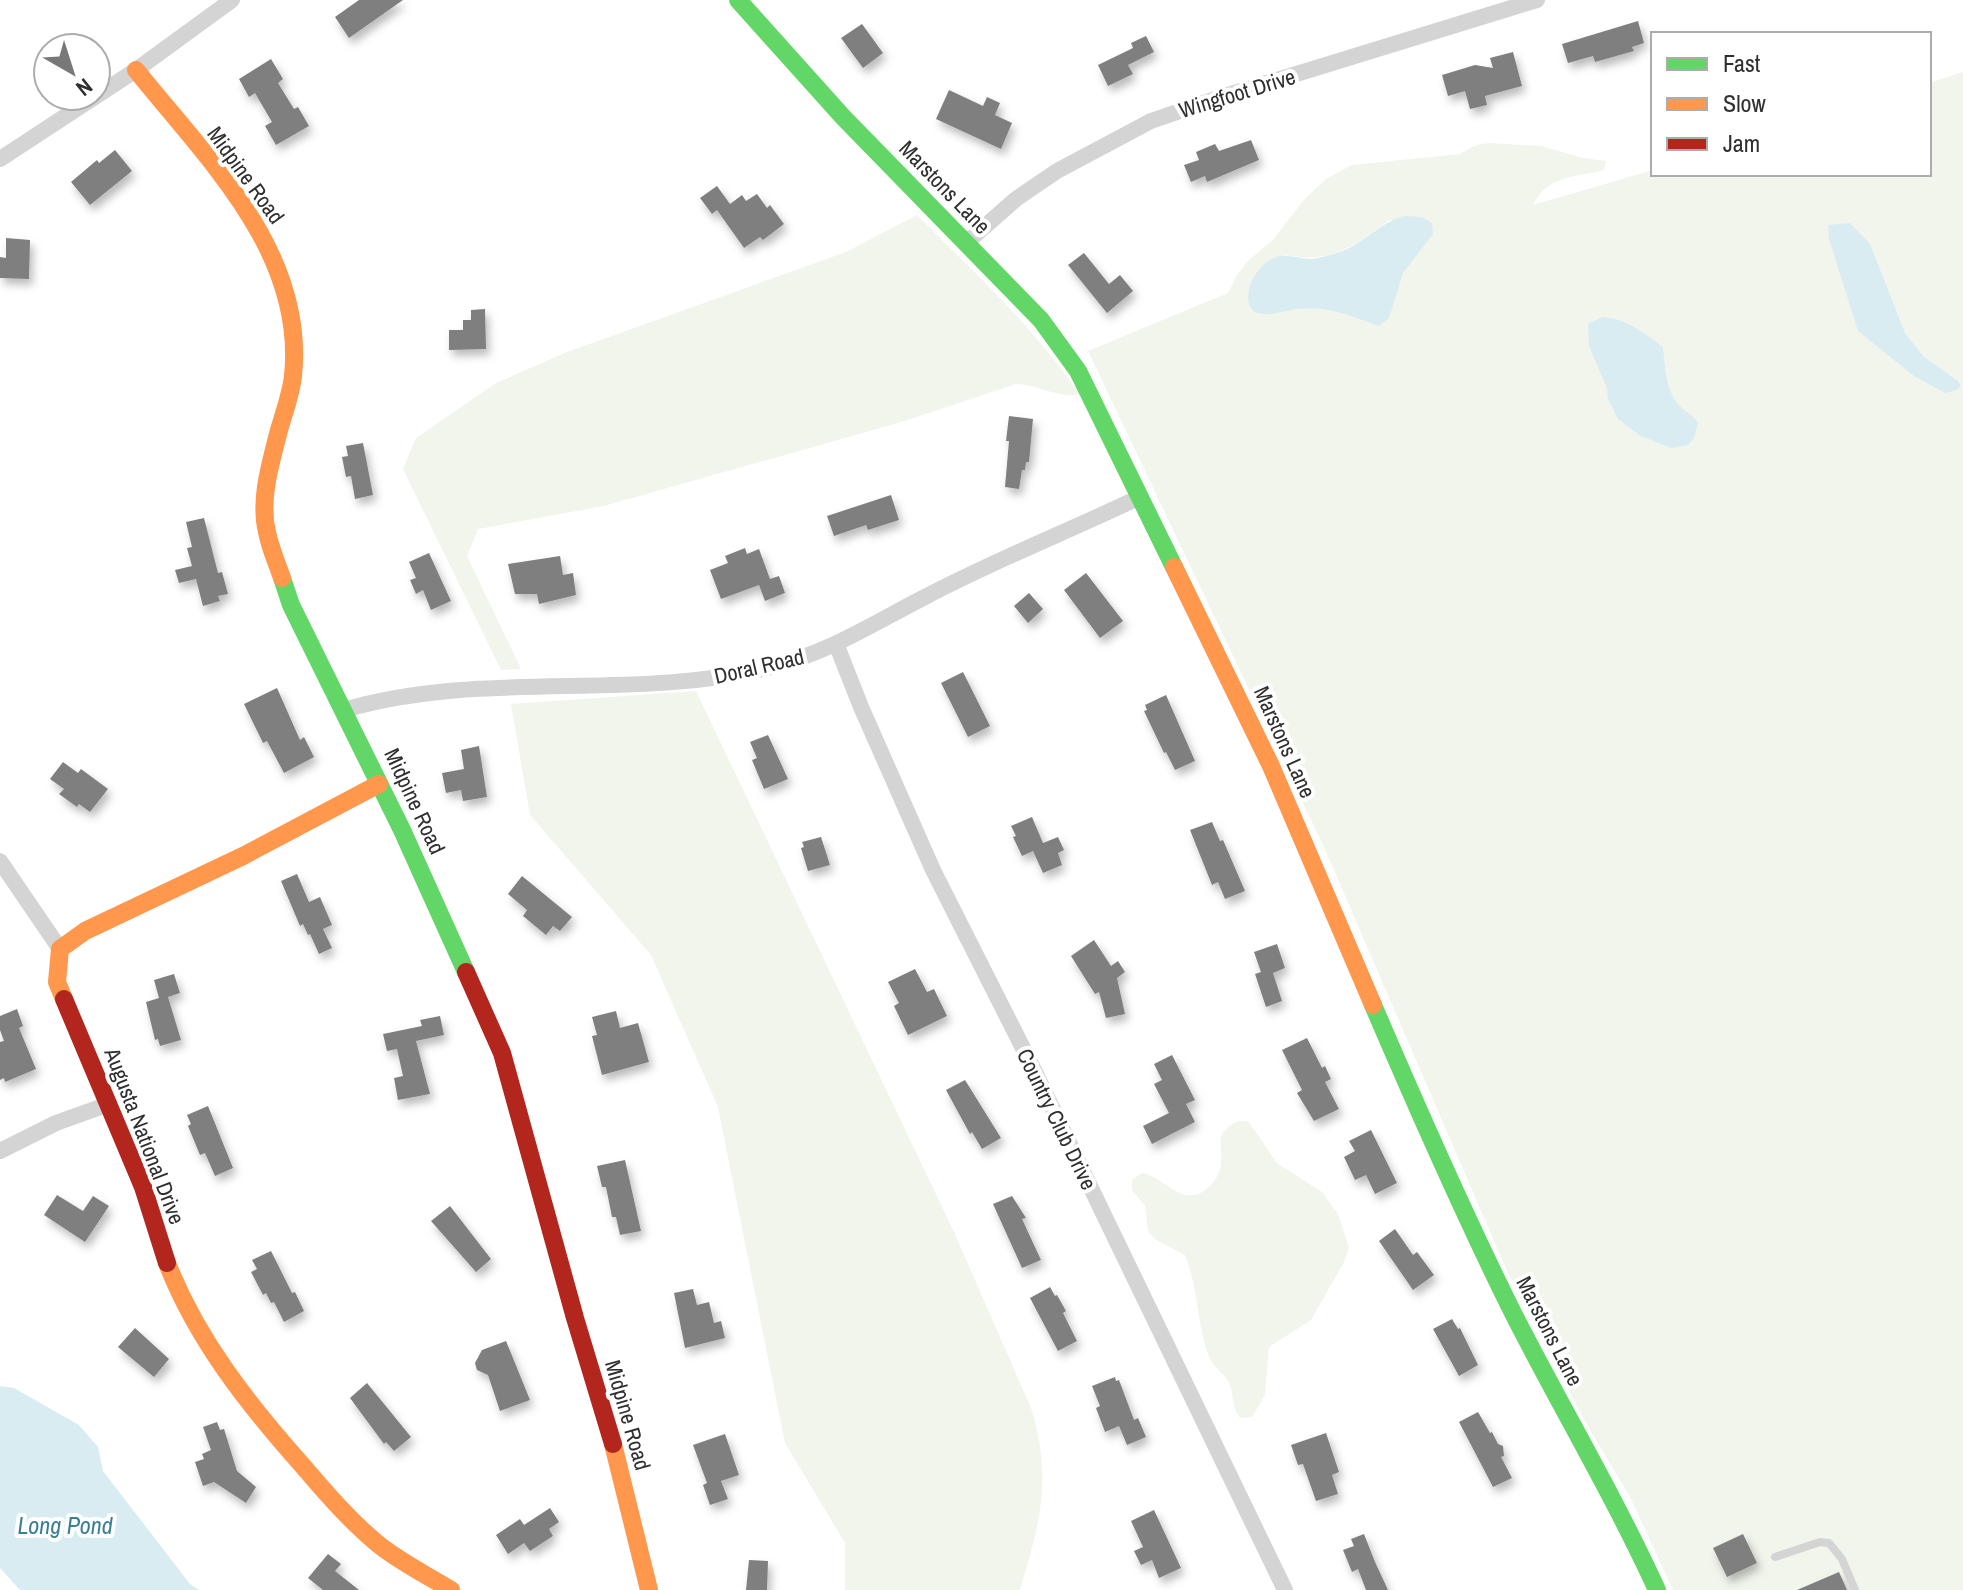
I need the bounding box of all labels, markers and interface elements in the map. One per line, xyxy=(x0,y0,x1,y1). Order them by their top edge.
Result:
north arrow xyxy=(32,32,112,112)
legend xyxy=(1651,32,1931,176)
text: Fast xyxy=(1723,47,1761,79)
street label: Wingfoot Drive xyxy=(1175,61,1299,125)
text: N xyxy=(70,72,99,103)
text: Slow xyxy=(1723,87,1766,119)
street label: Midpine Road xyxy=(201,120,291,230)
text: Jam xyxy=(1723,127,1760,159)
street label: Marstons Lane xyxy=(893,134,997,240)
street label: Doral Road xyxy=(711,641,807,691)
street label: Marstons Lane xyxy=(1247,681,1323,803)
street label: Midpine Road xyxy=(377,743,453,859)
street label: Augusta National Drive xyxy=(97,1043,192,1228)
street label: Country Club Drive xyxy=(1010,1043,1104,1195)
street label: Marstons Lane xyxy=(1510,1271,1590,1391)
street label: Midpine Road xyxy=(598,1356,658,1474)
water label: Long Pond xyxy=(17,1509,114,1541)

